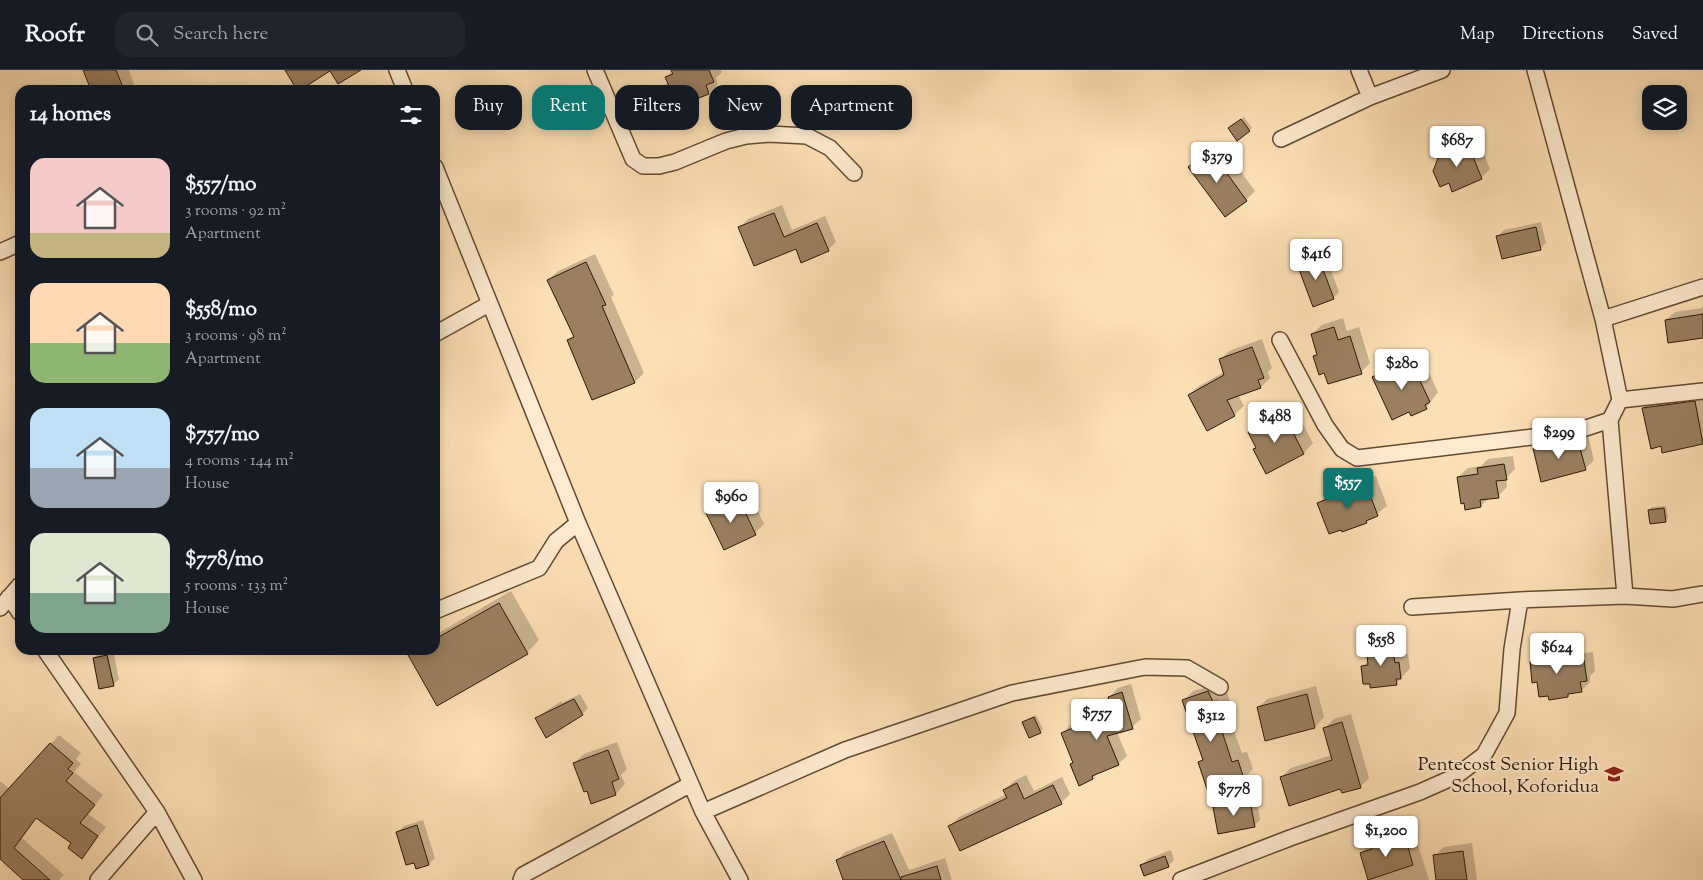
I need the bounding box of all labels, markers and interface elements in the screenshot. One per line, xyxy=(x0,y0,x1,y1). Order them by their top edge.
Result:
search box xyxy=(115,12,465,57)
text: Roofr xyxy=(25,18,85,52)
icon: search xyxy=(133,21,161,49)
text: Search here xyxy=(173,21,268,48)
text: Map xyxy=(1460,22,1495,48)
text: Directions xyxy=(1523,22,1604,48)
text: Saved xyxy=(1632,22,1678,48)
chip: Buy xyxy=(455,85,522,130)
chip: Rent xyxy=(532,85,605,130)
chip: Filters xyxy=(615,85,699,130)
chip: New xyxy=(709,85,781,130)
chip: Apartment xyxy=(791,85,912,130)
map controls xyxy=(1642,85,1687,130)
button: layers xyxy=(1642,85,1687,130)
text: 14 homes xyxy=(30,100,111,130)
icon: filters xyxy=(397,101,425,129)
pin: $687 xyxy=(1427,126,1487,168)
text: $687 xyxy=(1441,130,1473,153)
pin: $379 xyxy=(1187,142,1247,184)
text: $379 xyxy=(1202,146,1232,169)
text: $557/mo xyxy=(185,170,256,200)
icon: home xyxy=(70,178,130,238)
text: 3 rooms · 92 m² xyxy=(185,200,286,223)
text: Apartment xyxy=(185,223,261,246)
pin: $416 xyxy=(1286,238,1346,281)
text: $416 xyxy=(1301,243,1331,266)
text: $558/mo xyxy=(185,295,257,325)
icon: home xyxy=(70,303,130,363)
text: 3 rooms · 98 m² xyxy=(185,325,287,348)
text: Apartment xyxy=(185,348,261,371)
pin: $280 xyxy=(1372,348,1432,391)
text: $280 xyxy=(1386,353,1418,376)
pin: $488 xyxy=(1245,402,1305,444)
text: $488 xyxy=(1259,406,1291,429)
pin: $299 xyxy=(1529,418,1589,460)
text: $757/mo xyxy=(185,420,260,450)
text: $299 xyxy=(1543,422,1575,445)
icon: home xyxy=(70,428,130,488)
text: 4 rooms · 144 m² xyxy=(185,450,294,473)
pin: $557 xyxy=(1318,468,1378,510)
text: $557 xyxy=(1334,472,1362,495)
text: House xyxy=(185,473,229,496)
pin: $960 xyxy=(701,482,761,524)
text: $960 xyxy=(715,486,747,509)
text: $778/mo xyxy=(185,545,263,575)
icon: home xyxy=(70,553,130,613)
text: 5 rooms · 133 m² xyxy=(185,575,288,598)
text: House xyxy=(185,598,229,621)
pin: $558 xyxy=(1351,624,1411,667)
text: $558 xyxy=(1367,629,1395,652)
pin: $624 xyxy=(1527,632,1587,675)
text: $624 xyxy=(1541,637,1573,660)
pin: $757 xyxy=(1067,698,1127,741)
pin: $312 xyxy=(1181,700,1241,743)
text: $757 xyxy=(1082,703,1112,726)
text: $312 xyxy=(1197,705,1225,728)
place label: Pentecost Senior High School, Koforidua xyxy=(1418,752,1599,801)
school or university icon: Pentecost Senior High School, Koforidua xyxy=(1603,763,1625,785)
pin: $778 xyxy=(1204,774,1264,817)
text: $778 xyxy=(1218,779,1250,802)
pin: $1,200 xyxy=(1345,816,1427,858)
text: $1,200 xyxy=(1365,820,1407,843)

